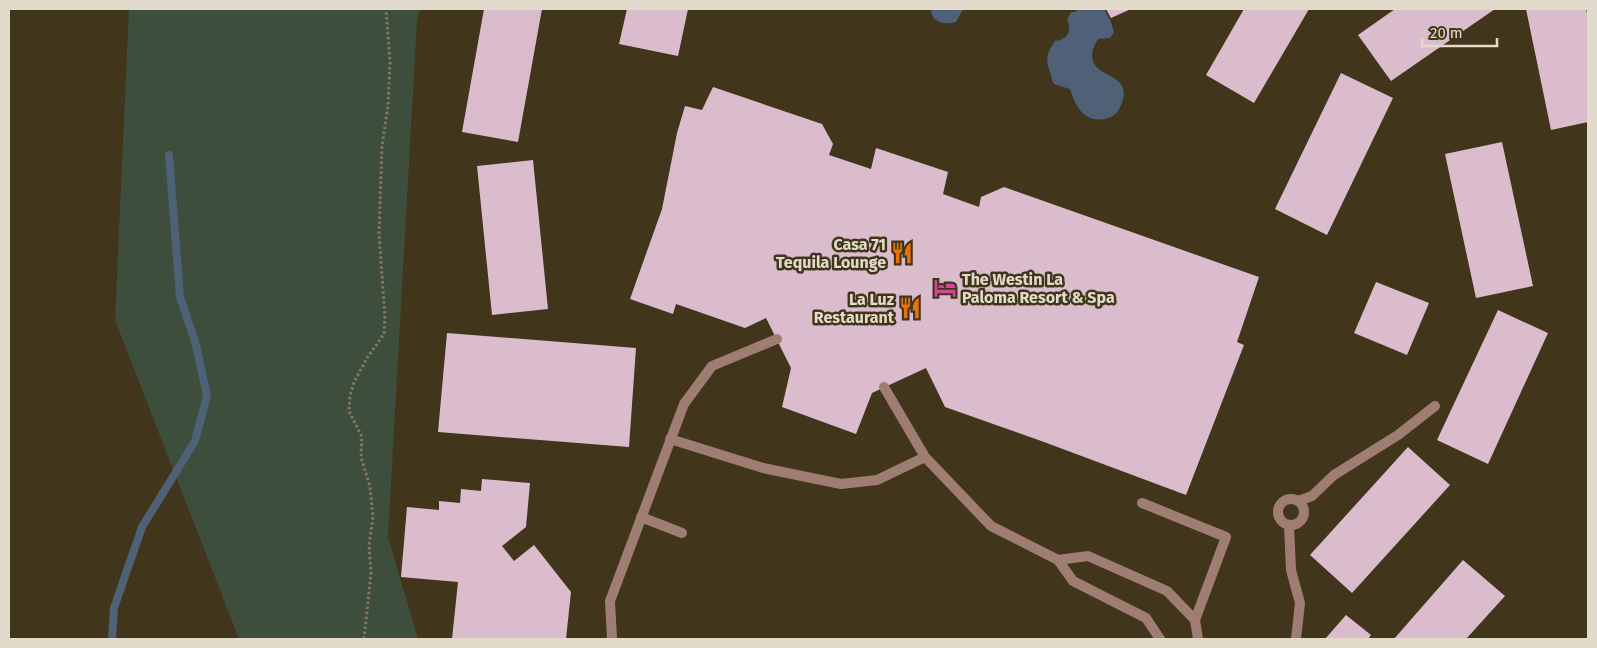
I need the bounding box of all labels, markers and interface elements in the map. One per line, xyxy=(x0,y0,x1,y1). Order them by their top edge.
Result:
scale bar xyxy=(1422,15,1497,47)
text: 20 m xyxy=(1430,24,1463,42)
place label: Casa 71 Tequila Lounge xyxy=(776,235,886,272)
restaurant icon: Casa 71 Tequila Lounge xyxy=(889,240,915,266)
place label: The Westin La Paloma Resort & Spa xyxy=(962,270,1115,307)
hotel icon: The Westin La Paloma Resort & Spa xyxy=(932,275,958,301)
place label: La Luz Restaurant xyxy=(814,290,895,327)
restaurant icon: La Luz Restaurant xyxy=(897,295,923,321)

